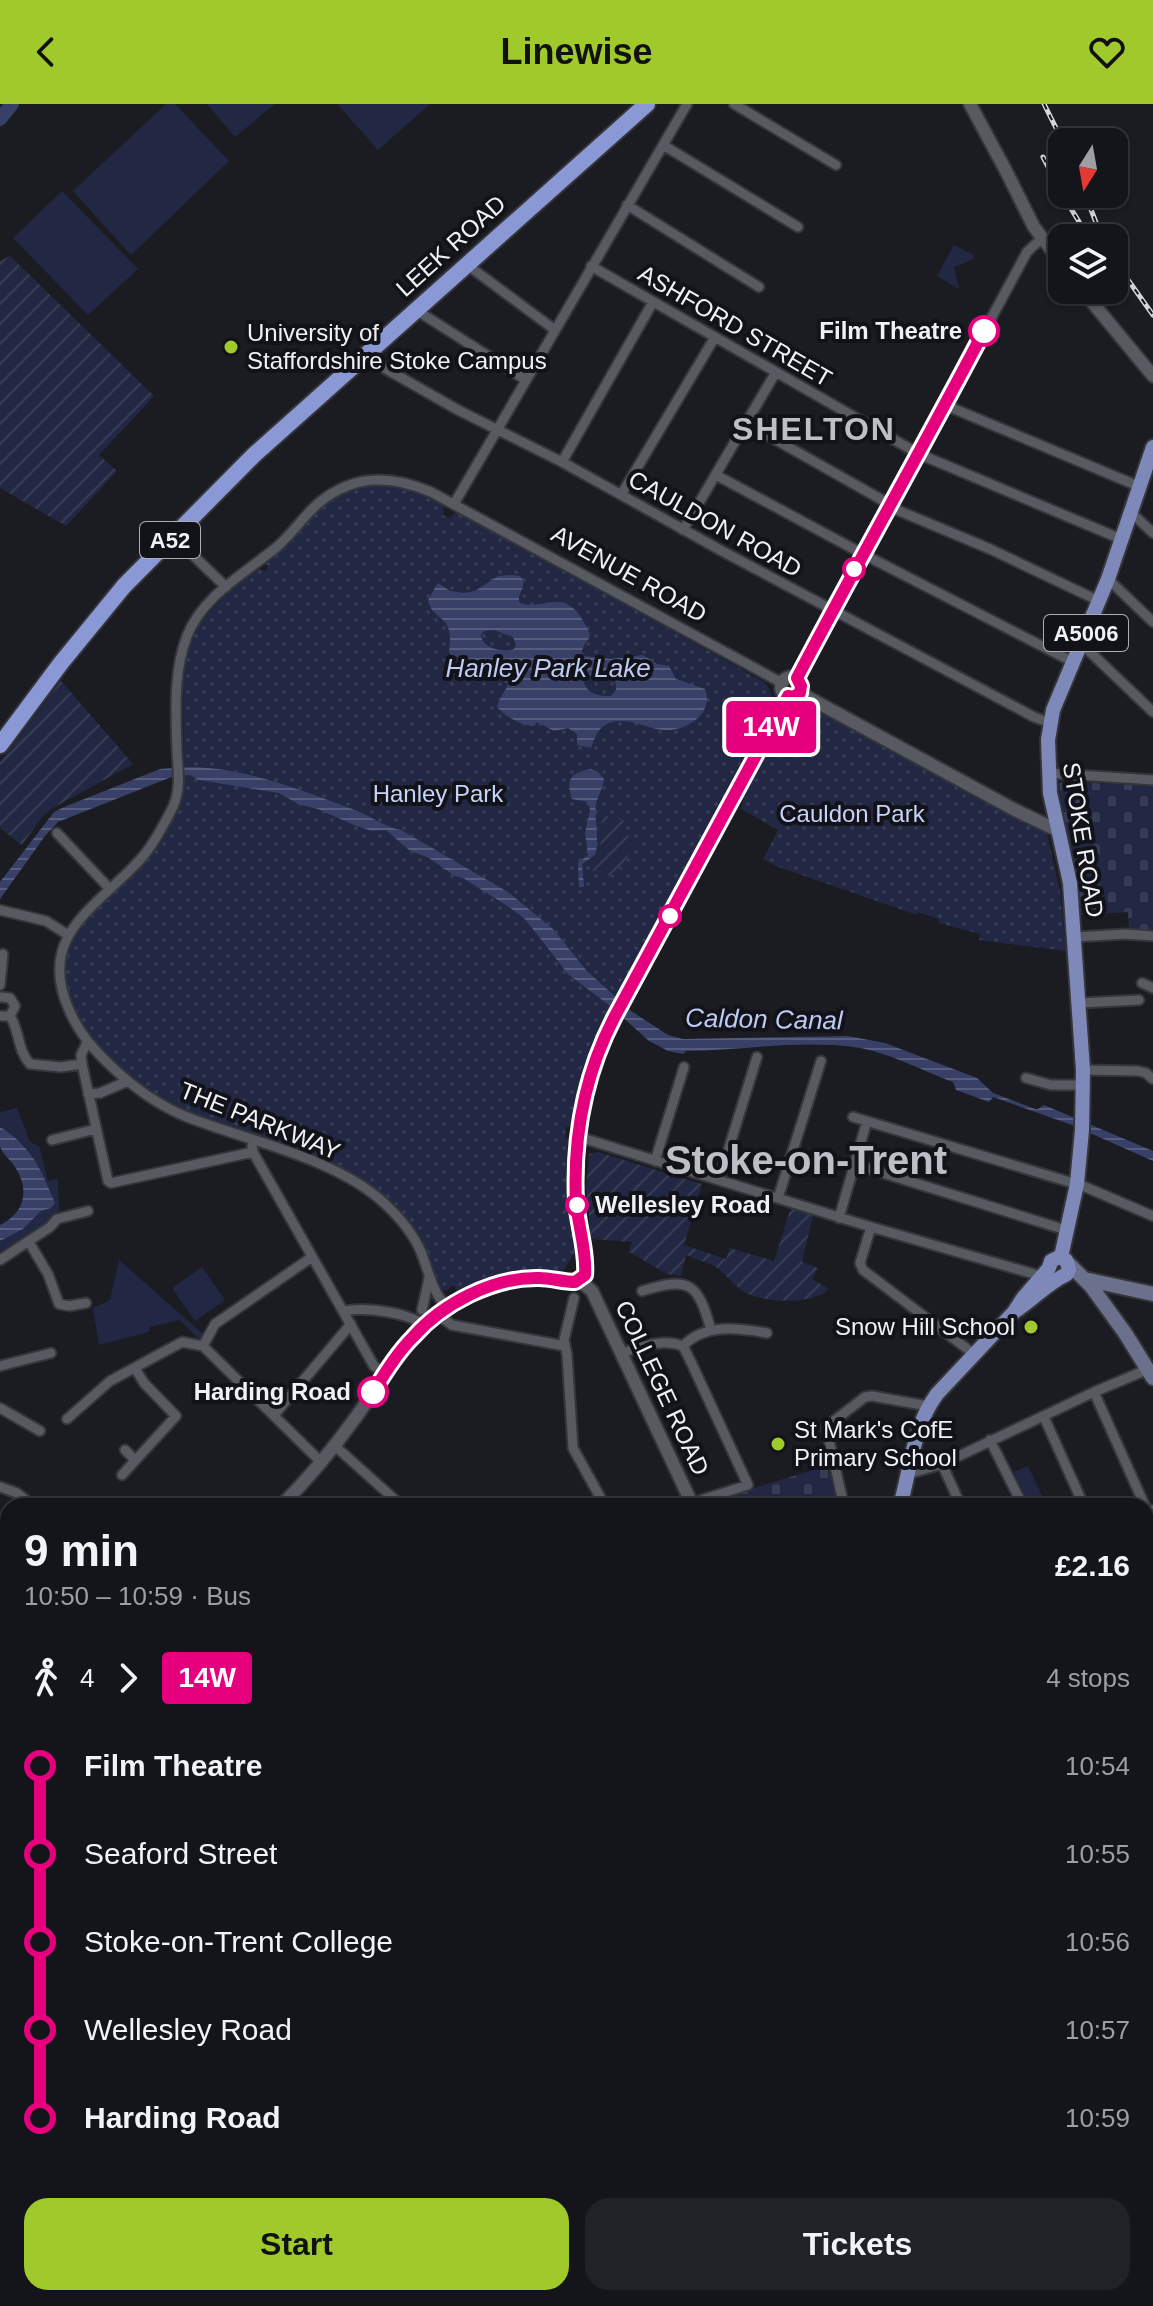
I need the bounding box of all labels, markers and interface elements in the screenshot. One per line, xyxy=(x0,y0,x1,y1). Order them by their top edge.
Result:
icon: back xyxy=(24,30,68,74)
icon: heart xyxy=(1085,30,1129,74)
text: Linewise xyxy=(500,31,653,72)
north arrow xyxy=(1048,128,1128,208)
map controls xyxy=(1048,128,1128,304)
street label: LEEK ROAD xyxy=(391,190,511,302)
button: layers xyxy=(1048,224,1128,304)
street label: ASHFORD STREET xyxy=(634,259,837,392)
marker: Film Theatre xyxy=(969,316,999,346)
place label: Film Theatre xyxy=(819,317,962,344)
place label: University of Staffordshire Stoke Campus xyxy=(247,319,547,374)
marker: University of Staffordshire Stoke Campus xyxy=(222,338,240,356)
district label: SHELTON xyxy=(732,411,896,447)
street label: CAULDON ROAD xyxy=(624,465,806,582)
street label: AVENUE ROAD xyxy=(547,520,711,627)
road number: A52 xyxy=(140,522,200,558)
unlabelled marker xyxy=(843,558,865,580)
road number: A5006 xyxy=(1044,615,1128,651)
water label: Hanley Park Lake xyxy=(445,653,651,683)
line badge: 14W xyxy=(725,701,817,753)
text: 14W xyxy=(742,711,800,742)
street label: STOKE ROAD xyxy=(1058,760,1109,920)
park label: Hanley Park xyxy=(373,780,504,807)
park label: Cauldon Park xyxy=(779,800,926,827)
unlabelled marker xyxy=(659,905,681,927)
water label: Caldon Canal xyxy=(685,1003,844,1035)
street label: THE PARKWAY xyxy=(176,1076,344,1165)
district label: Stoke-on-Trent xyxy=(665,1138,947,1182)
place label: Wellesley Road xyxy=(595,1191,771,1218)
marker: Wellesley Road xyxy=(566,1194,588,1216)
street label: COLLEGE ROAD xyxy=(610,1296,715,1479)
place label: Snow Hill School xyxy=(835,1313,1015,1340)
marker: Snow Hill School xyxy=(1022,1318,1040,1336)
marker: Harding Road xyxy=(358,1377,388,1407)
place label: Harding Road xyxy=(194,1378,351,1405)
place label: St Mark's CofE Primary School xyxy=(794,1416,957,1471)
marker: St Mark's CofE Primary School xyxy=(769,1435,787,1453)
text: 9 min xyxy=(24,1526,139,1575)
text: £2.16 xyxy=(1055,1549,1130,1582)
text: 10:50 – 10:59 · Bus xyxy=(24,1581,251,1611)
icon: walk xyxy=(24,1656,68,1700)
icon: forward xyxy=(106,1656,150,1700)
text: 14W xyxy=(178,1662,236,1693)
text: 4 xyxy=(80,1663,94,1693)
text: 4 stops xyxy=(1046,1663,1130,1693)
text: Film Theatre xyxy=(84,1749,262,1782)
text: 10:54 xyxy=(1065,1751,1130,1781)
text: Seaford Street xyxy=(84,1837,277,1870)
text: 10:55 xyxy=(1065,1839,1130,1869)
text: Stoke-on-Trent College xyxy=(84,1925,393,1958)
text: 10:56 xyxy=(1065,1927,1130,1957)
text: Wellesley Road xyxy=(84,2013,292,2046)
text: 10:57 xyxy=(1065,2015,1130,2045)
text: Harding Road xyxy=(84,2101,281,2134)
text: 10:59 xyxy=(1065,2103,1130,2133)
button: Start xyxy=(24,2198,569,2290)
button: Tickets xyxy=(585,2198,1130,2290)

